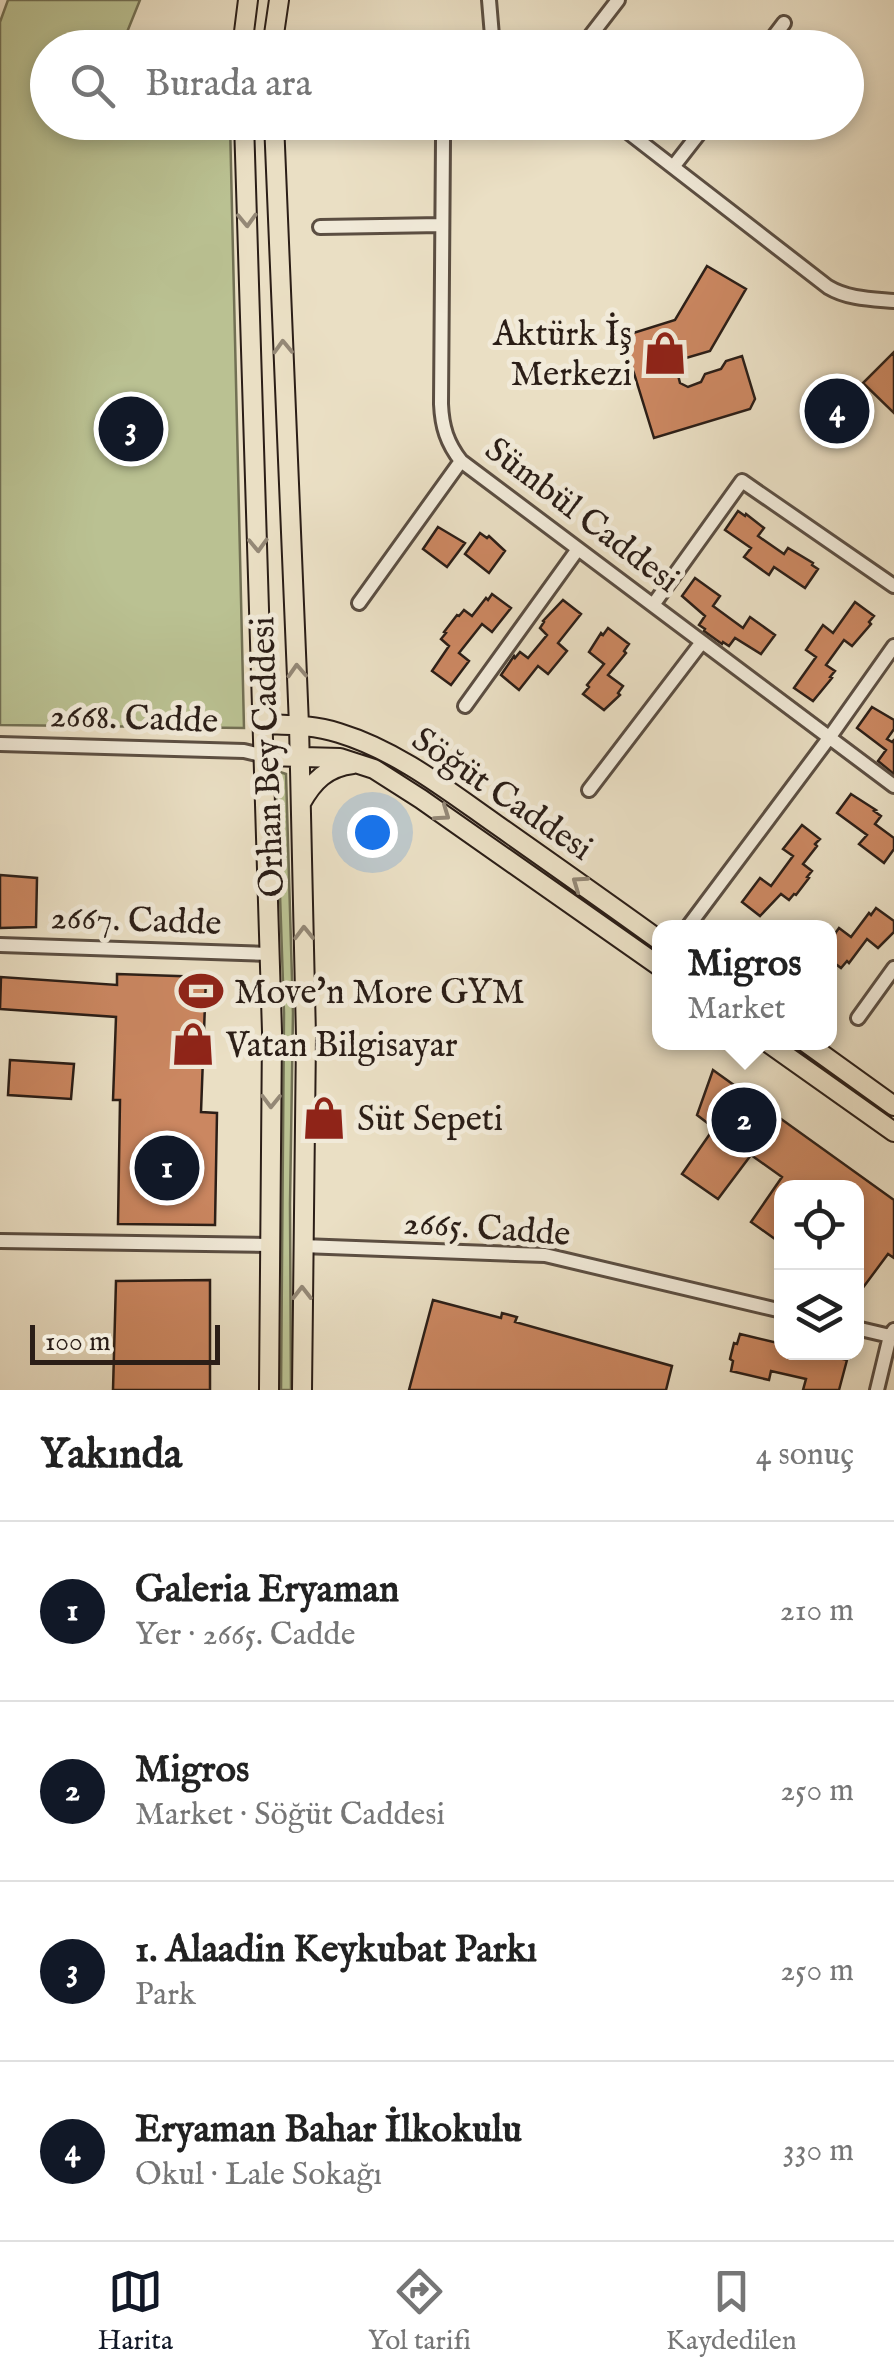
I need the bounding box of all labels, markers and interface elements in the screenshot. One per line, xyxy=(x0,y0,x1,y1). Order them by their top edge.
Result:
search box xyxy=(30,30,864,140)
icon: search xyxy=(65,58,120,113)
text: Burada ara xyxy=(145,61,312,109)
one-way arrow xyxy=(236,212,257,228)
place label: Aktürk İş Merkezi xyxy=(492,312,632,398)
shop icon: Aktürk İş Merkezi xyxy=(641,329,689,377)
one-way arrow xyxy=(273,338,294,354)
pin: 4 xyxy=(804,374,870,448)
pin: 3 xyxy=(98,392,164,466)
street label: Sümbül Caddesi xyxy=(475,428,688,604)
one-way arrow xyxy=(247,537,268,553)
street label: Orhan Bey Caddesi xyxy=(241,616,296,898)
one-way arrow xyxy=(286,663,307,679)
street label: 2668. Cadde xyxy=(49,694,219,745)
street label: Söğüt Caddesi xyxy=(402,718,601,872)
one-way arrow xyxy=(431,802,450,820)
your location xyxy=(347,807,398,858)
one-way arrow xyxy=(572,877,591,895)
street label: 2667. Cadde xyxy=(50,896,222,947)
popup xyxy=(652,920,837,1050)
one-way arrow xyxy=(293,924,314,940)
text: Migros xyxy=(687,941,802,989)
sports icon: Move'n More GYM xyxy=(177,967,225,1015)
place label: Move'n More GYM xyxy=(234,971,525,1016)
text: Market xyxy=(687,989,785,1030)
shop icon: Vatan Bilgisayar xyxy=(169,1020,217,1068)
place label: Vatan Bilgisayar xyxy=(225,1024,458,1069)
pin: 2 xyxy=(712,1082,776,1158)
one-way arrow xyxy=(261,1094,282,1110)
shop icon: Süt Sepeti xyxy=(300,1094,348,1142)
place label: Süt Sepeti xyxy=(357,1098,503,1143)
pin: 1 xyxy=(134,1130,200,1206)
map controls xyxy=(774,1180,864,1360)
button: locate xyxy=(774,1180,864,1270)
street label: 2665. Cadde xyxy=(402,1201,572,1258)
button: layers xyxy=(774,1270,864,1360)
one-way arrow xyxy=(291,1284,313,1300)
scale bar xyxy=(30,1320,220,1364)
text: 100 m xyxy=(45,1325,111,1360)
text: Yakında xyxy=(40,1429,182,1482)
text: 4 sonuç xyxy=(756,1435,854,1476)
text: Galeria Eryaman xyxy=(135,1567,399,1615)
text: 1 xyxy=(67,1591,78,1632)
text: 210 m xyxy=(780,1591,854,1632)
text: Yer · 2665. Cadde xyxy=(135,1615,355,1656)
text: Migros xyxy=(135,1747,249,1795)
text: 2 xyxy=(65,1771,80,1812)
text: 250 m xyxy=(780,1771,854,1812)
text: Market · Söğüt Caddesi xyxy=(135,1795,445,1836)
text: 1. Alaadin Keykubat Parkı xyxy=(135,1927,537,1975)
text: 3 xyxy=(67,1951,78,1992)
text: 250 m xyxy=(780,1951,854,1992)
text: Park xyxy=(135,1975,196,2016)
text: Eryaman Bahar İlkokulu xyxy=(135,2107,522,2155)
text: 4 xyxy=(65,2131,80,2172)
text: 330 m xyxy=(783,2131,854,2172)
text: Okul · Lale Sokağı xyxy=(135,2155,382,2196)
tab: Harita xyxy=(97,2264,173,2359)
tab: Yol tarifi xyxy=(368,2264,471,2359)
tab: Kaydedilen xyxy=(666,2264,797,2359)

